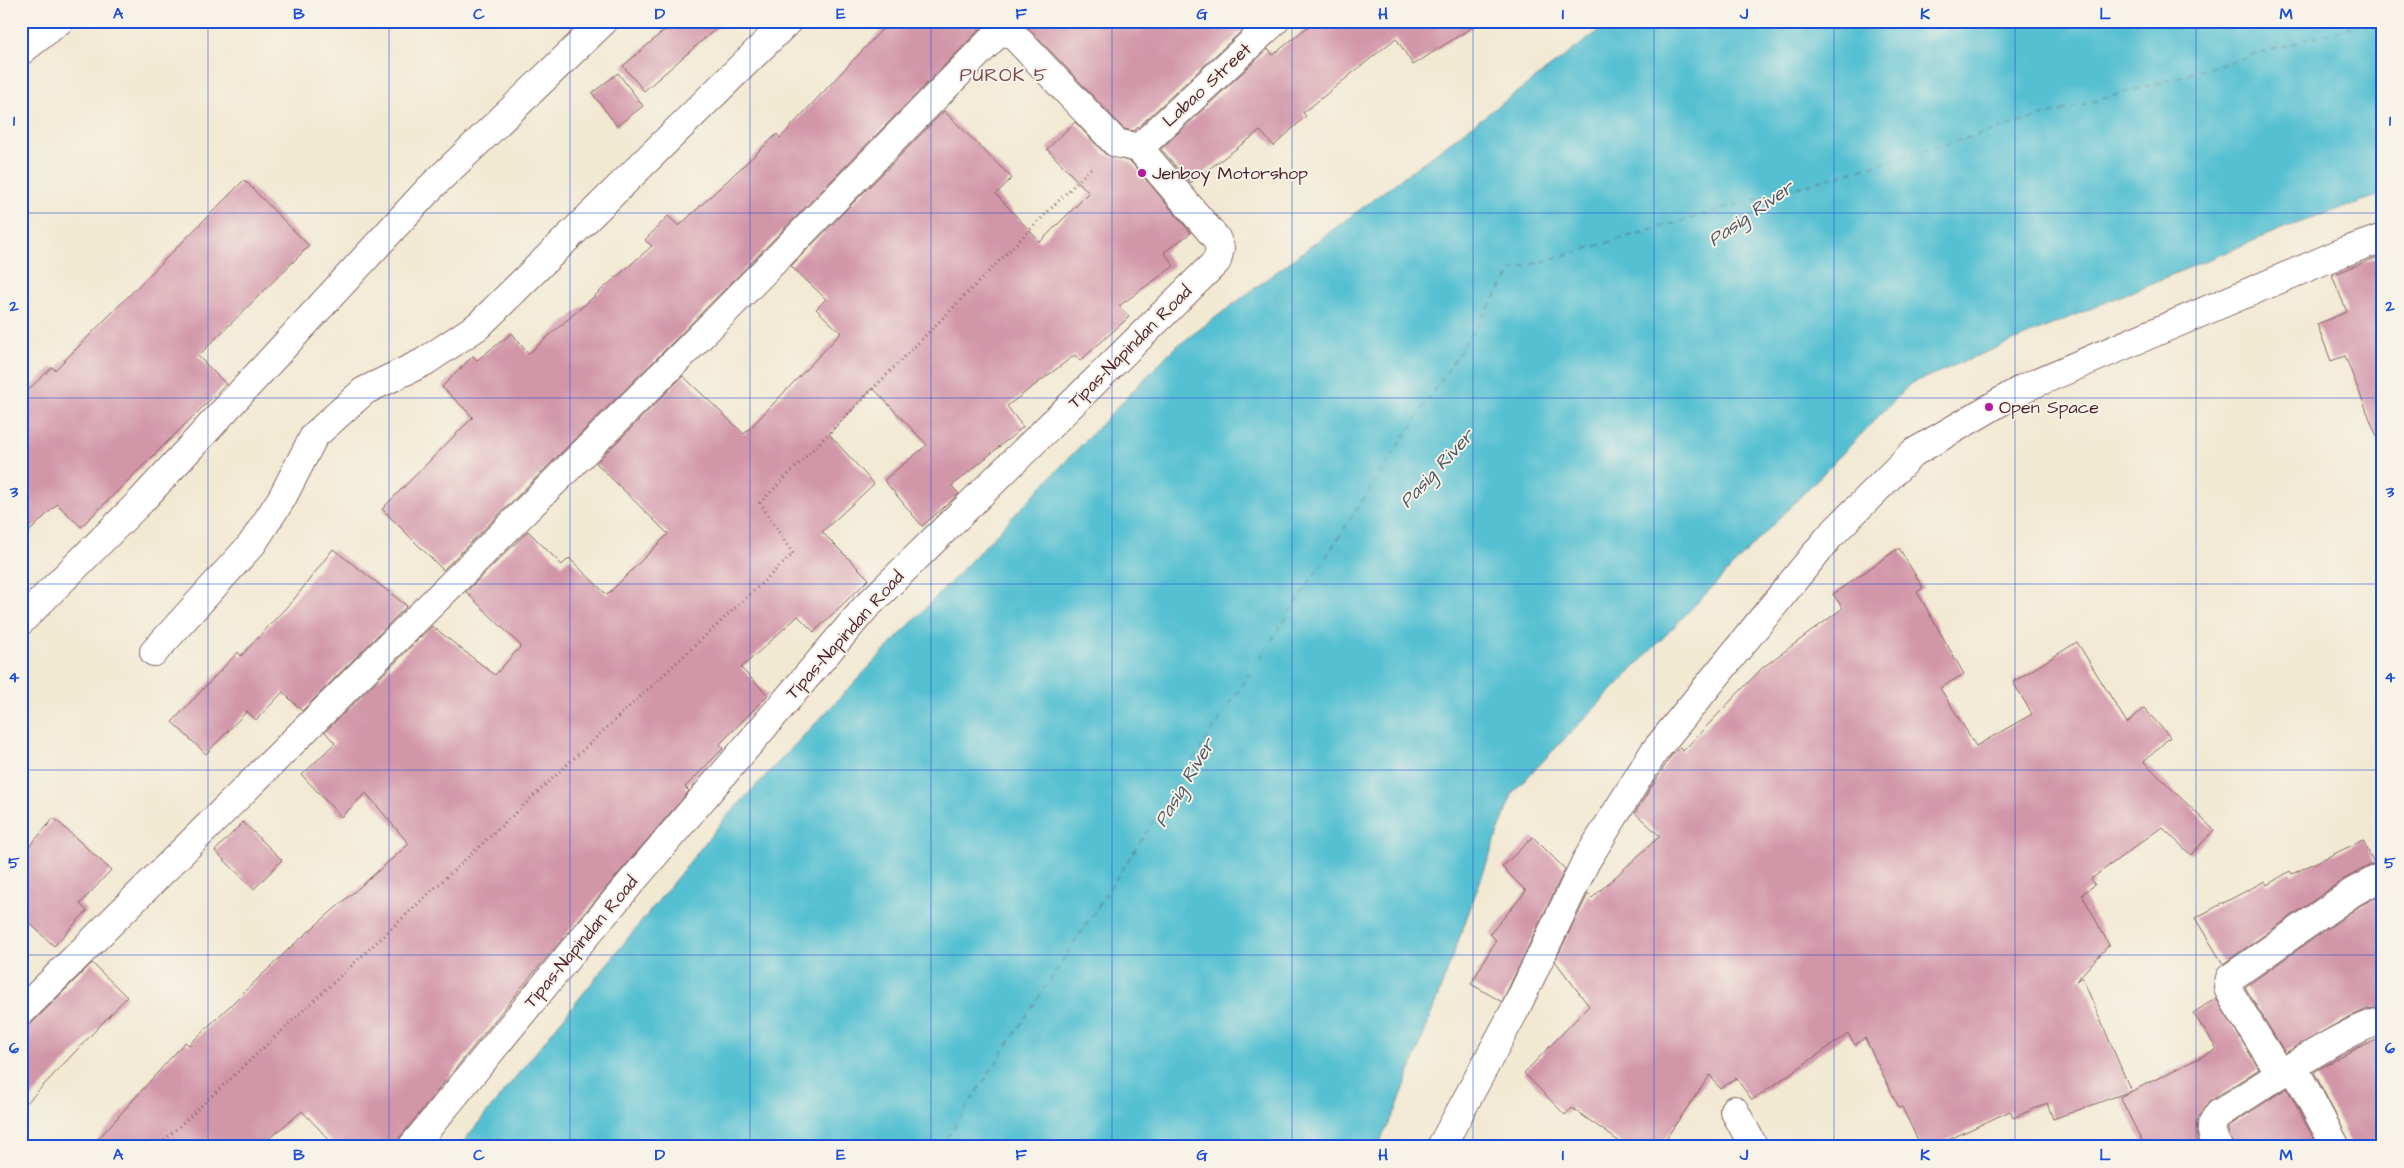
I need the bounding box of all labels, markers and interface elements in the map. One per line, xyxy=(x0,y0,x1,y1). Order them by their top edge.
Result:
text: A xyxy=(113,3,124,25)
text: B xyxy=(293,3,305,25)
text: C xyxy=(473,3,485,25)
text: D xyxy=(655,3,666,25)
text: E xyxy=(836,3,846,25)
text: F xyxy=(1015,3,1027,25)
text: G xyxy=(1196,3,1208,25)
text: H xyxy=(1378,3,1388,25)
text: I xyxy=(1562,3,1564,25)
text: J xyxy=(1739,3,1749,25)
text: K xyxy=(1920,3,1930,25)
text: L xyxy=(2099,3,2111,25)
text: M xyxy=(2279,3,2293,25)
street label: Labao Street xyxy=(1157,37,1258,133)
district label: PUROK 5 xyxy=(960,62,1048,89)
text: 1 xyxy=(13,110,16,132)
text: 1 xyxy=(2389,110,2392,132)
place label: Jenboy Motorshop xyxy=(1152,161,1308,187)
marker: Jenboy Motorshop xyxy=(1136,167,1148,179)
water label: Pasig River xyxy=(1703,173,1801,253)
street label: Tipas–Napindan Road xyxy=(1063,280,1197,414)
text: 2 xyxy=(8,295,19,317)
text: 2 xyxy=(2384,295,2395,317)
place label: Open Space xyxy=(1999,395,2099,420)
marker: Open Space xyxy=(1983,401,1995,413)
water label: Pasig River xyxy=(1393,422,1482,514)
text: 3 xyxy=(9,481,19,503)
text: 3 xyxy=(2385,481,2395,503)
street label: Tipas–Napindan Road xyxy=(780,565,910,705)
text: 4 xyxy=(9,666,20,688)
text: 4 xyxy=(2385,666,2396,688)
water label: Pasig River xyxy=(1148,732,1223,832)
text: 5 xyxy=(8,852,20,874)
text: 5 xyxy=(2384,852,2396,874)
street label: Tipas–Napindan Road xyxy=(518,870,644,1014)
text: 6 xyxy=(9,1037,19,1059)
text: 6 xyxy=(2385,1037,2395,1059)
text: A xyxy=(113,1144,124,1166)
text: B xyxy=(293,1144,305,1166)
text: C xyxy=(473,1144,485,1166)
text: D xyxy=(655,1144,666,1166)
text: E xyxy=(836,1144,846,1166)
text: F xyxy=(1015,1144,1027,1166)
text: G xyxy=(1196,1144,1208,1166)
text: H xyxy=(1378,1144,1388,1166)
text: I xyxy=(1562,1144,1564,1166)
text: J xyxy=(1739,1144,1749,1166)
text: K xyxy=(1920,1144,1930,1166)
text: L xyxy=(2099,1144,2111,1166)
text: M xyxy=(2279,1144,2293,1166)

